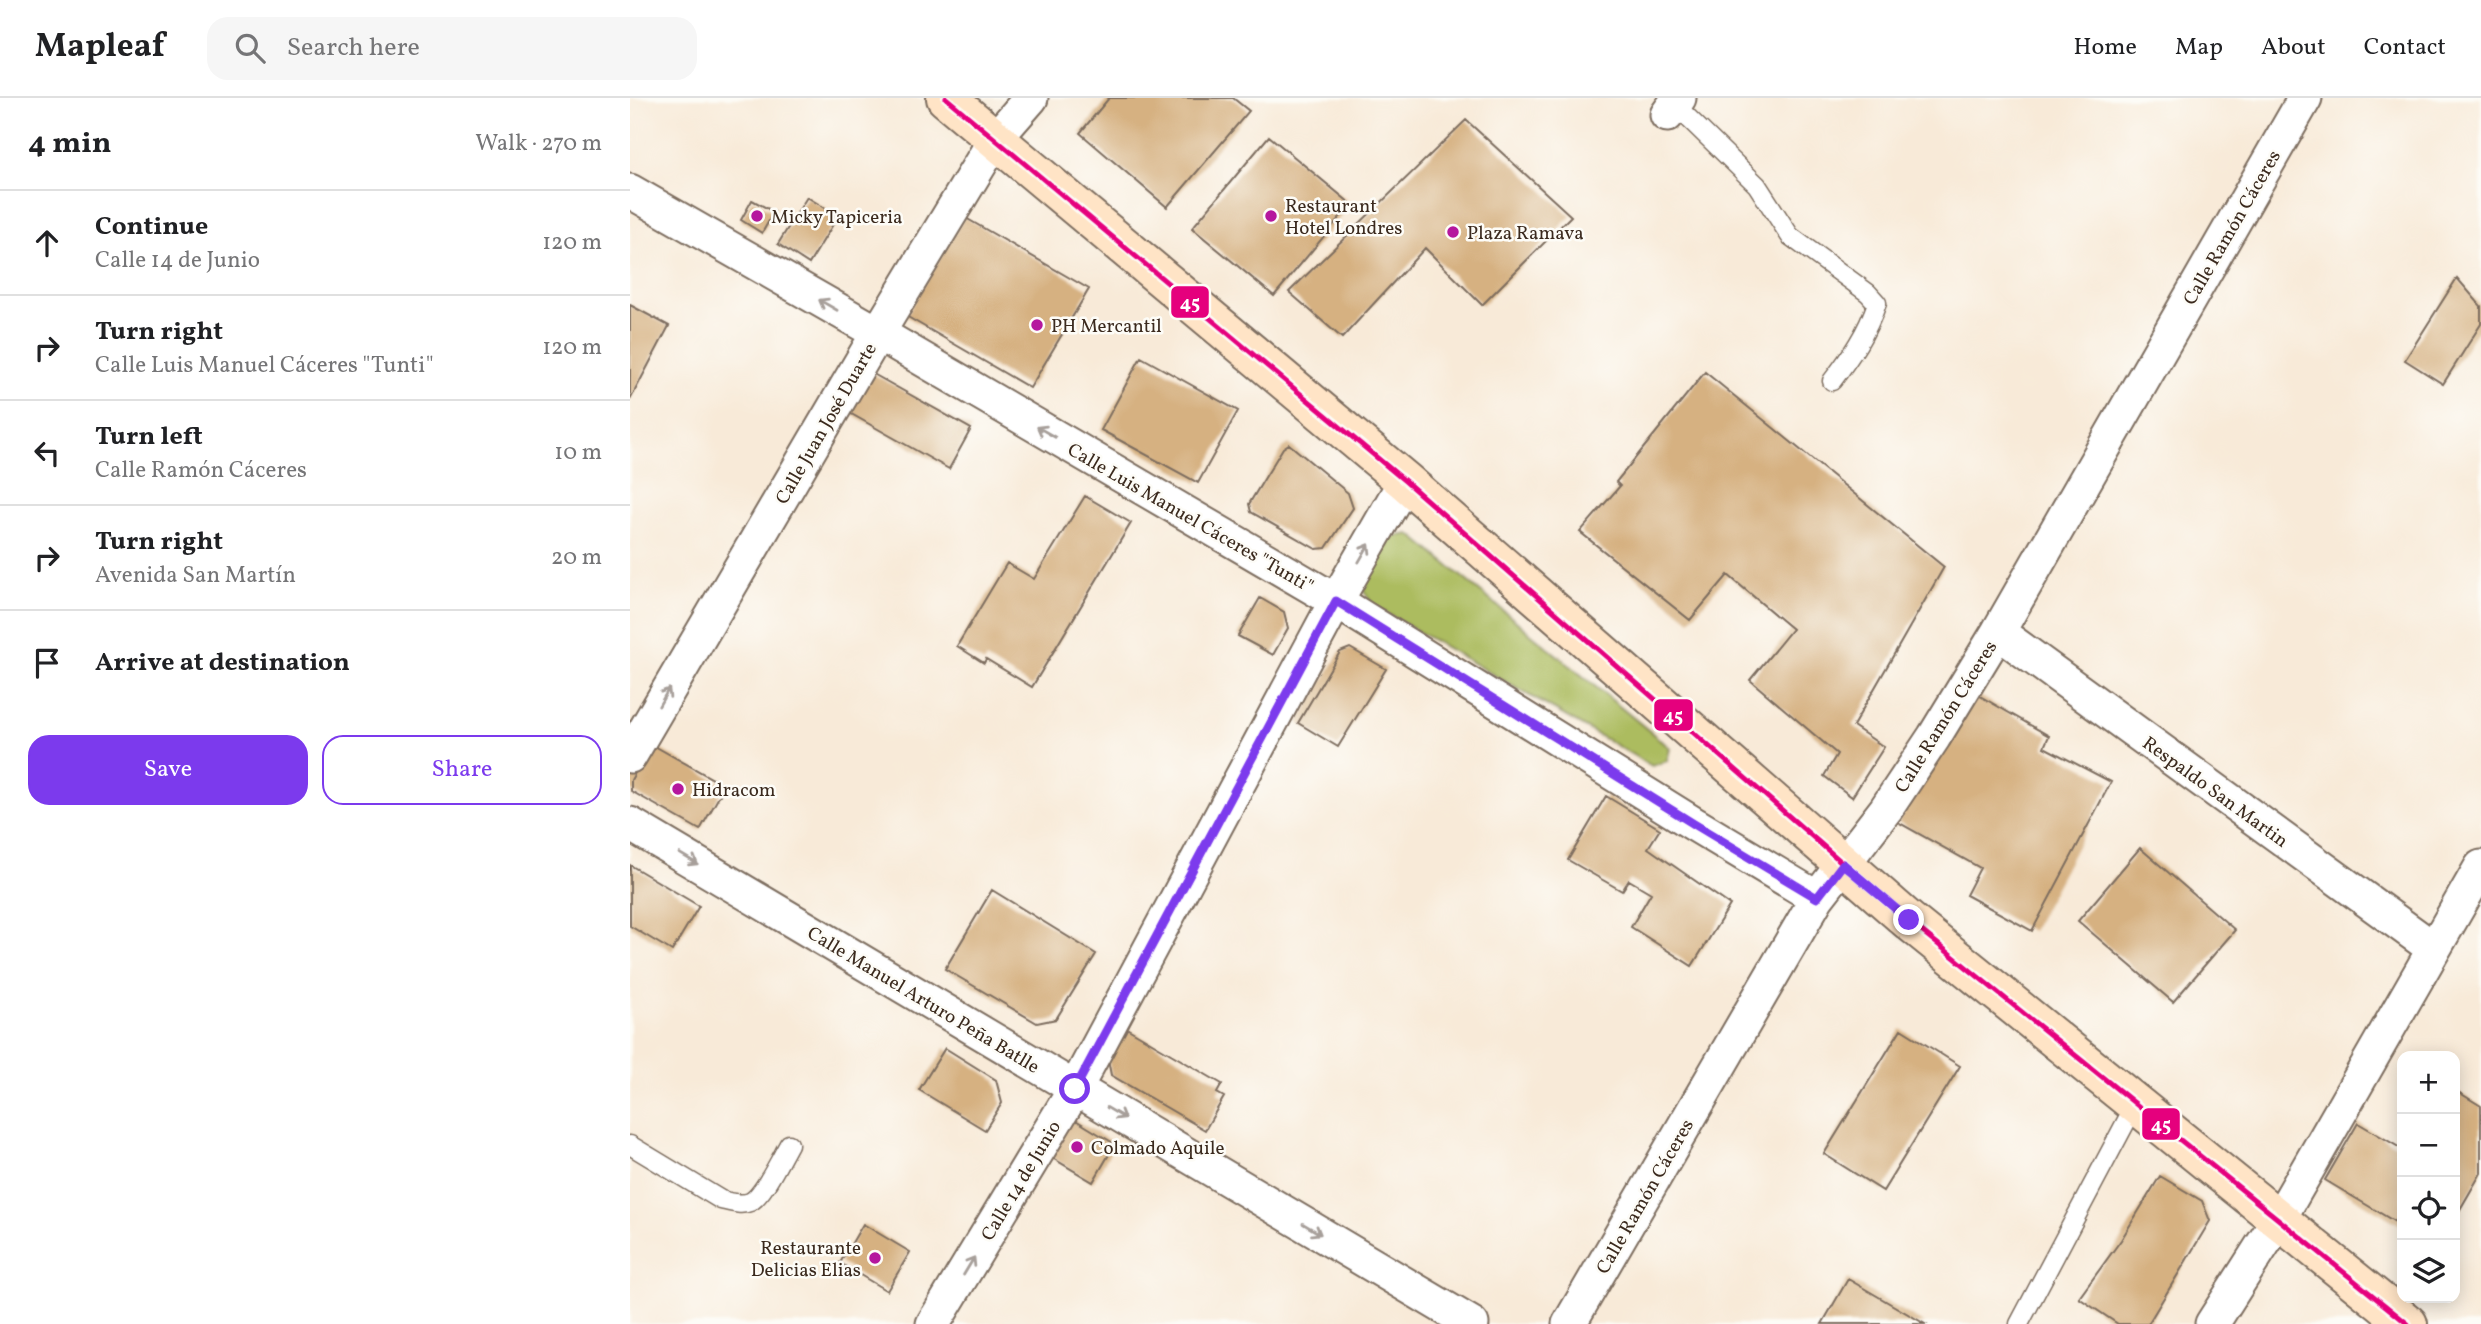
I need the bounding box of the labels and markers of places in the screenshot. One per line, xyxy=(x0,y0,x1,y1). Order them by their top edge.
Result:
place label: Restaurant Hotel Londres xyxy=(1285,194,1402,242)
place label: Micky Tapiceria xyxy=(771,205,902,231)
marker: Micky Tapiceria xyxy=(749,208,765,224)
marker: Restaurant Hotel Londres xyxy=(1263,208,1279,224)
place label: Plaza Ramava xyxy=(1467,221,1584,247)
marker: Plaza Ramava xyxy=(1445,224,1461,240)
place label: PH Mercantil xyxy=(1051,314,1162,340)
marker: PH Mercantil xyxy=(1029,317,1045,333)
place label: Hidracom xyxy=(692,778,776,804)
marker: Hidracom xyxy=(670,781,686,797)
place label: Colmado Aquile xyxy=(1091,1136,1224,1162)
marker: Colmado Aquile xyxy=(1069,1139,1085,1155)
place label: Restaurante Delicias Elias xyxy=(751,1236,861,1284)
marker: Restaurante Delicias Elias xyxy=(867,1250,883,1266)

